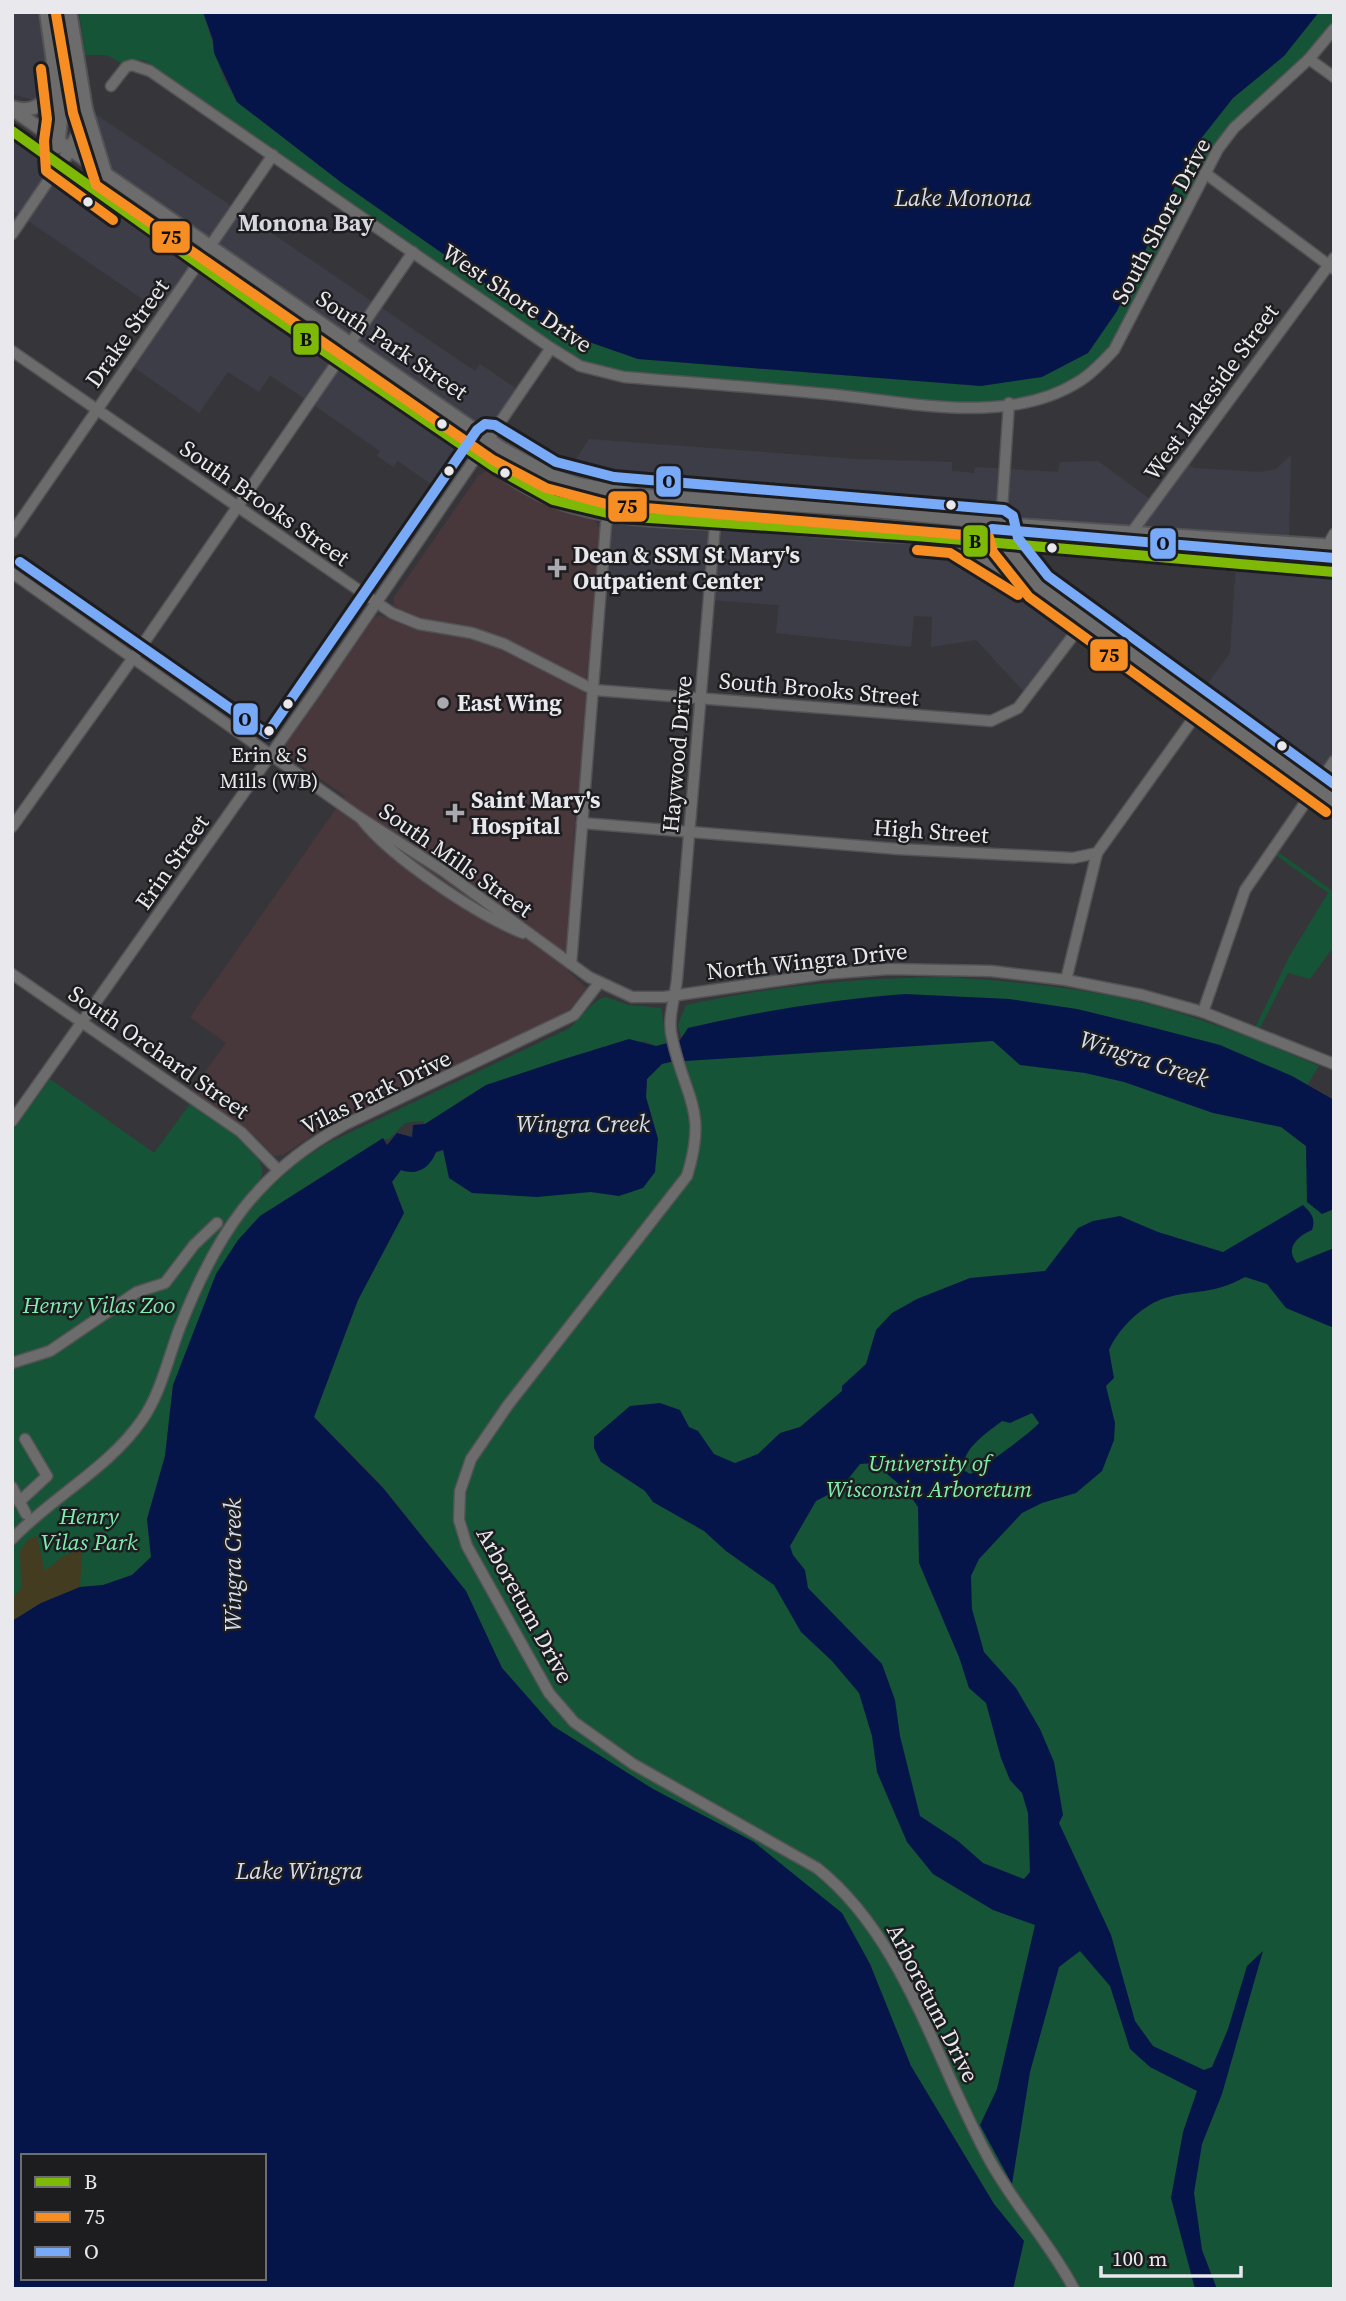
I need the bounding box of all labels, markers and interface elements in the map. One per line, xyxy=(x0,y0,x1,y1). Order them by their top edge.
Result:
street label: South Shore Drive xyxy=(1104,132,1218,310)
water label: Lake Monona xyxy=(893,181,1032,214)
unlabelled marker xyxy=(81,195,95,209)
district label: Monona Bay xyxy=(238,206,374,239)
line badge: 75 xyxy=(151,220,191,254)
text: 75 xyxy=(161,224,181,250)
street label: West Shore Drive xyxy=(435,236,599,360)
street label: Drake Street xyxy=(78,272,177,394)
street label: South Park Street xyxy=(310,282,474,408)
street label: West Lakeside Street xyxy=(1136,297,1286,487)
line badge: B xyxy=(292,322,320,356)
text: B xyxy=(300,326,312,352)
unlabelled marker xyxy=(435,417,449,431)
street label: South Brooks Street xyxy=(174,432,357,574)
unlabelled marker xyxy=(442,464,456,478)
line badge: O xyxy=(655,465,682,498)
unlabelled marker xyxy=(498,466,512,480)
text: O xyxy=(662,468,676,494)
line badge: 75 xyxy=(607,490,648,523)
text: 75 xyxy=(617,493,637,519)
unlabelled marker xyxy=(944,498,958,512)
line badge: B xyxy=(962,524,989,558)
line badge: O xyxy=(1149,527,1177,560)
text: B xyxy=(969,528,981,554)
text: O xyxy=(1156,530,1170,556)
place label: Dean & SSM St Mary's Outpatient Center xyxy=(573,539,800,597)
unlabelled marker xyxy=(1045,541,1059,555)
marker: Dean & SSM St Mary's Outpatient Center xyxy=(547,558,567,578)
line badge: 75 xyxy=(1089,638,1129,672)
text: 75 xyxy=(1099,642,1119,668)
street label: South Brooks Street xyxy=(718,664,921,714)
street label: Haywood Drive xyxy=(654,674,700,834)
place label: East Wing xyxy=(457,687,562,719)
marker: East Wing xyxy=(435,695,451,711)
unlabelled marker xyxy=(281,697,295,711)
line badge: O xyxy=(232,702,259,736)
text: O xyxy=(238,706,252,732)
marker: Erin & S Mills (WB) xyxy=(262,724,276,738)
unlabelled marker xyxy=(1275,739,1289,753)
place label: Erin & S Mills (WB) xyxy=(220,740,318,795)
place label: Saint Mary's Hospital xyxy=(471,784,601,842)
street label: South Mills Street xyxy=(373,795,539,925)
marker: Saint Mary's Hospital xyxy=(445,803,465,823)
street label: Erin Street xyxy=(128,808,217,916)
street label: High Street xyxy=(872,811,990,851)
street label: North Wingra Drive xyxy=(705,935,909,987)
street label: South Orchard Street xyxy=(62,978,256,1127)
water label: Wingra Creek xyxy=(1075,1022,1214,1095)
street label: Vilas Park Drive xyxy=(296,1042,456,1142)
water label: Wingra Creek xyxy=(516,1107,651,1140)
park label: Henry Vilas Zoo xyxy=(22,1289,175,1321)
park label: University of Wisconsin Arboretum xyxy=(826,1447,1032,1505)
water label: Wingra Creek xyxy=(216,1497,249,1632)
park label: Henry Vilas Park xyxy=(41,1500,138,1558)
street label: Arboretum Drive xyxy=(469,1521,581,1689)
water label: Lake Wingra xyxy=(235,1854,363,1887)
street label: Arboretum Drive xyxy=(879,1918,987,2088)
legend xyxy=(21,2154,266,2280)
text: B xyxy=(84,2167,97,2196)
text: 75 xyxy=(84,2202,105,2231)
scale bar xyxy=(1101,2234,1241,2278)
text: O xyxy=(84,2237,99,2266)
text: 100 m xyxy=(1112,2244,1167,2273)

